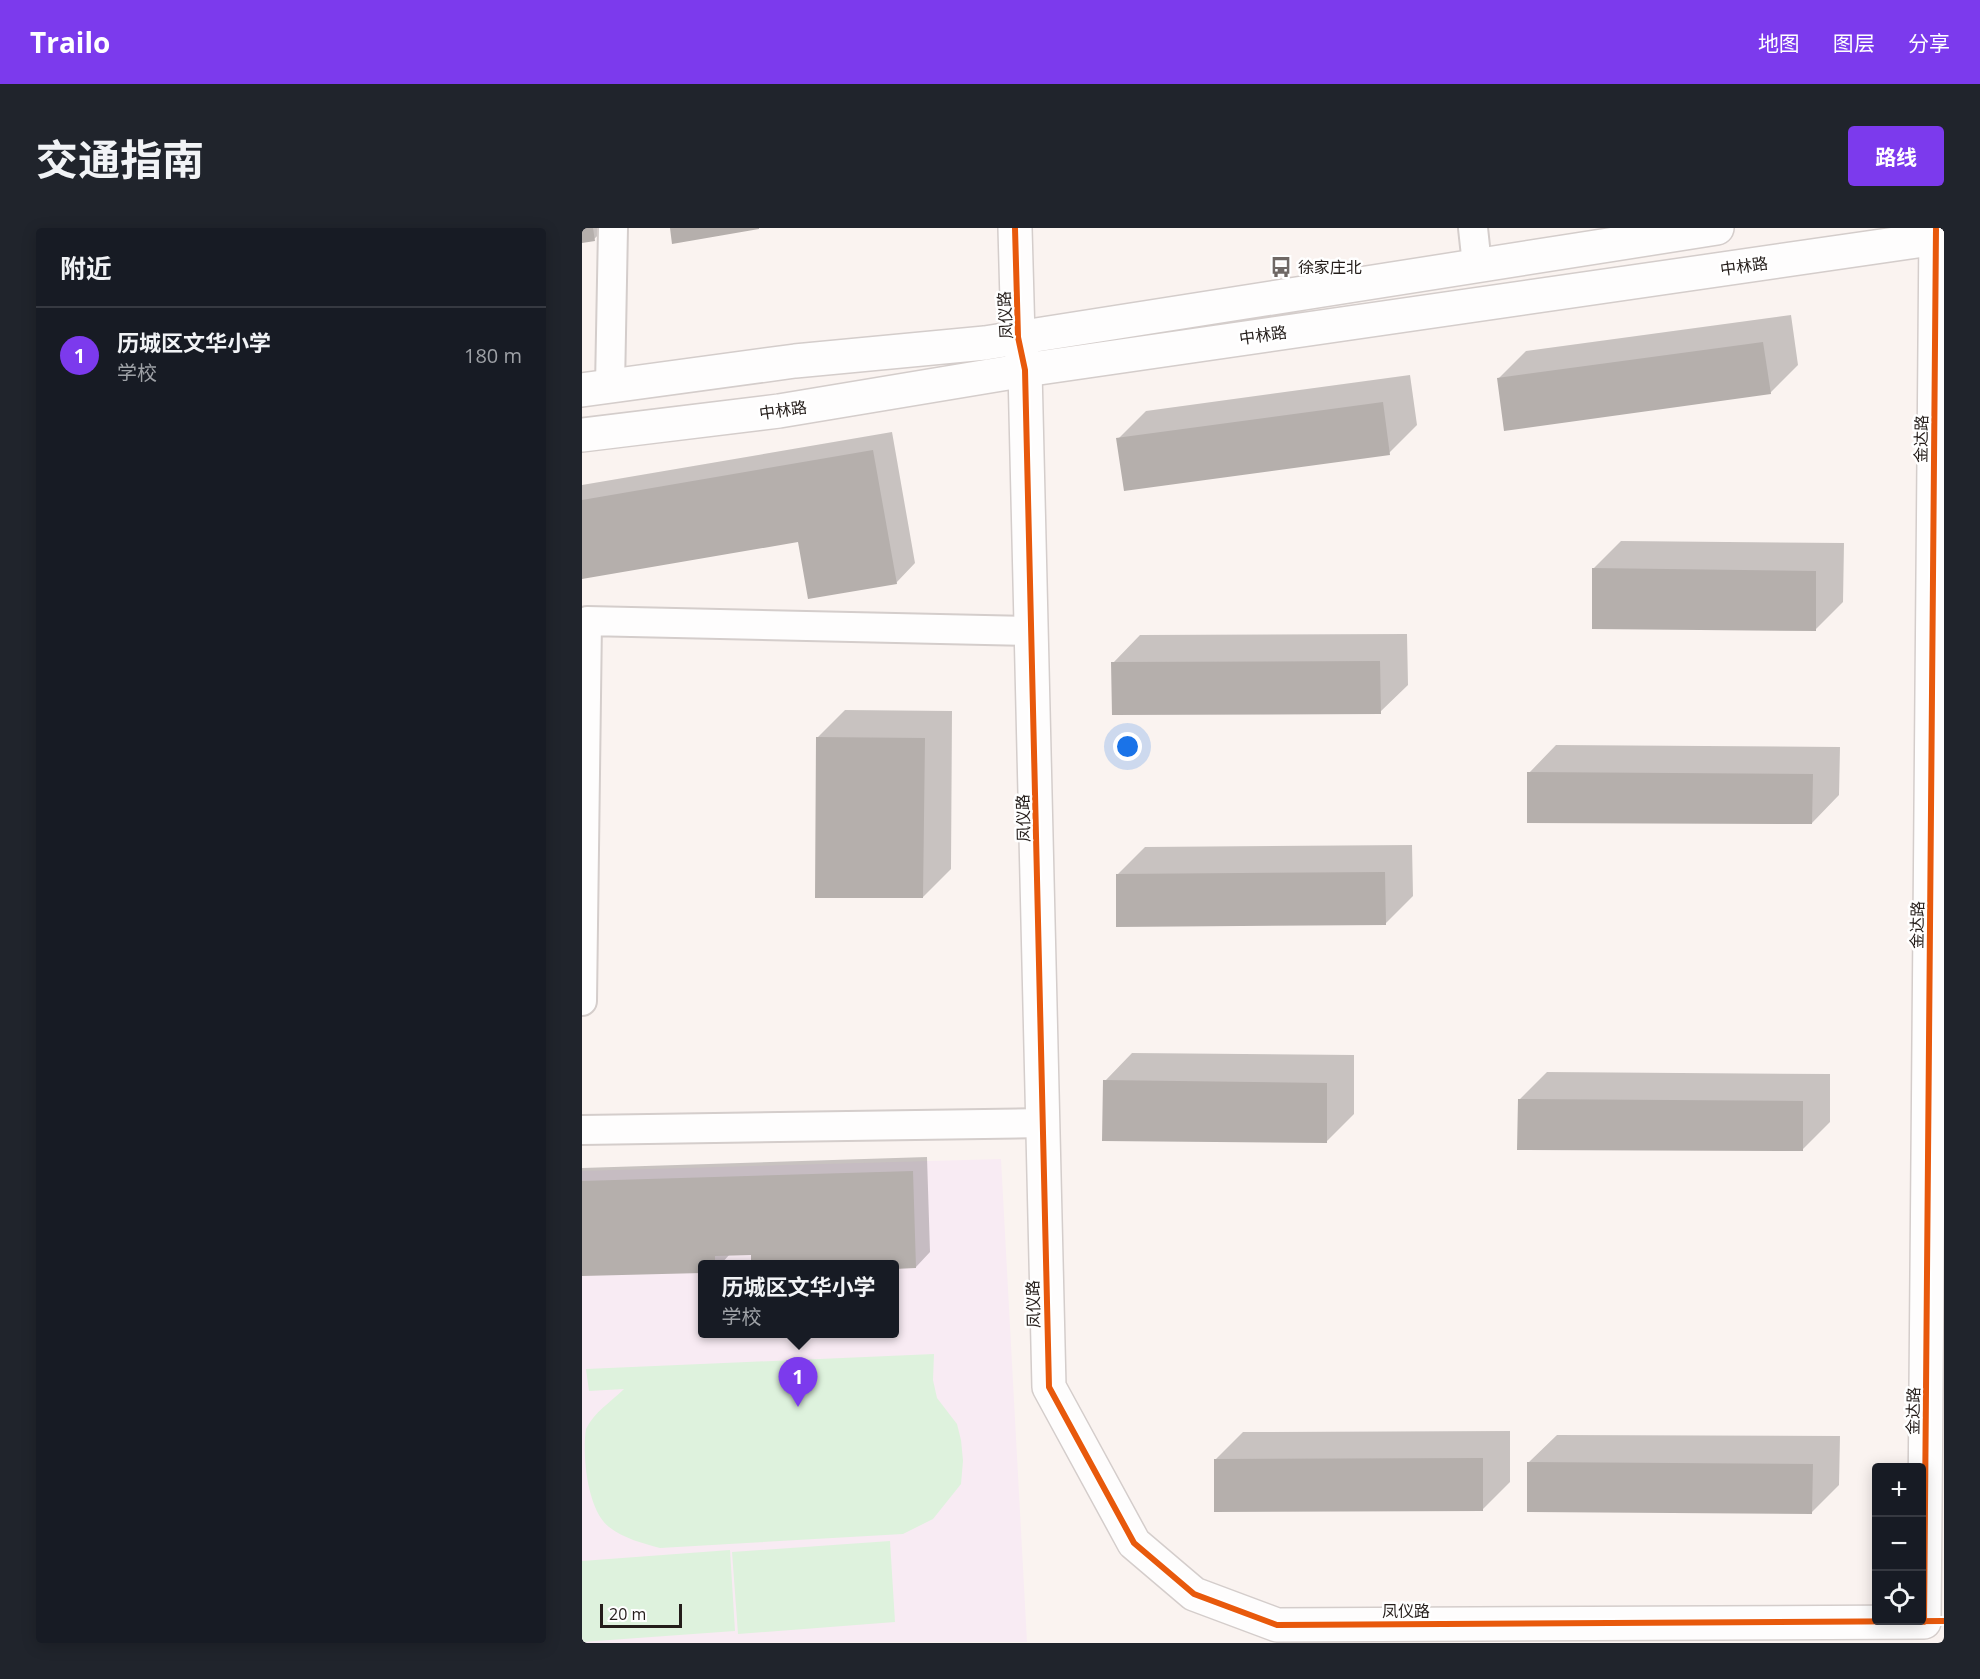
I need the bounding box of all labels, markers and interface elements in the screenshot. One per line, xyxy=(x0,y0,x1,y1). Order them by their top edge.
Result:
text: Trailo xyxy=(30,23,110,61)
text: 地图 xyxy=(1758,29,1800,57)
text: 图层 xyxy=(1833,29,1875,57)
text: 分享 xyxy=(1908,29,1950,57)
button: 路线 xyxy=(1848,126,1944,186)
text: 交通指南 xyxy=(36,130,204,187)
text: 附近 xyxy=(60,250,112,286)
street label: 中林路 xyxy=(1719,252,1769,280)
bus stop icon: 徐家庄北 xyxy=(1269,255,1293,279)
place label: 徐家庄北 xyxy=(1298,256,1362,278)
street label: 凤仪路 xyxy=(993,290,1017,340)
street label: 中林路 xyxy=(1238,321,1288,349)
text: 历城区文华小学 xyxy=(117,327,271,357)
text: 1 xyxy=(74,342,85,369)
text: 180 m xyxy=(464,342,522,369)
text: 学校 xyxy=(117,359,157,386)
street label: 中林路 xyxy=(758,396,808,424)
street label: 金达路 xyxy=(1910,415,1932,463)
your location xyxy=(1113,732,1142,761)
street label: 凤仪路 xyxy=(1012,794,1034,842)
street label: 金达路 xyxy=(1906,901,1928,949)
popup xyxy=(698,1260,899,1338)
text: 历城区文华小学 xyxy=(721,1271,876,1301)
street label: 凤仪路 xyxy=(1022,1280,1044,1328)
text: 学校 xyxy=(721,1303,761,1330)
pin: 1 xyxy=(778,1358,818,1407)
street label: 金达路 xyxy=(1902,1387,1924,1435)
map controls xyxy=(1872,1463,1926,1625)
button: + xyxy=(1872,1463,1926,1517)
button: − xyxy=(1872,1517,1926,1571)
button: locate xyxy=(1872,1571,1926,1625)
street label: 凤仪路 xyxy=(1382,1600,1430,1622)
scale bar xyxy=(600,1601,682,1628)
text: 20 m xyxy=(609,1603,646,1625)

